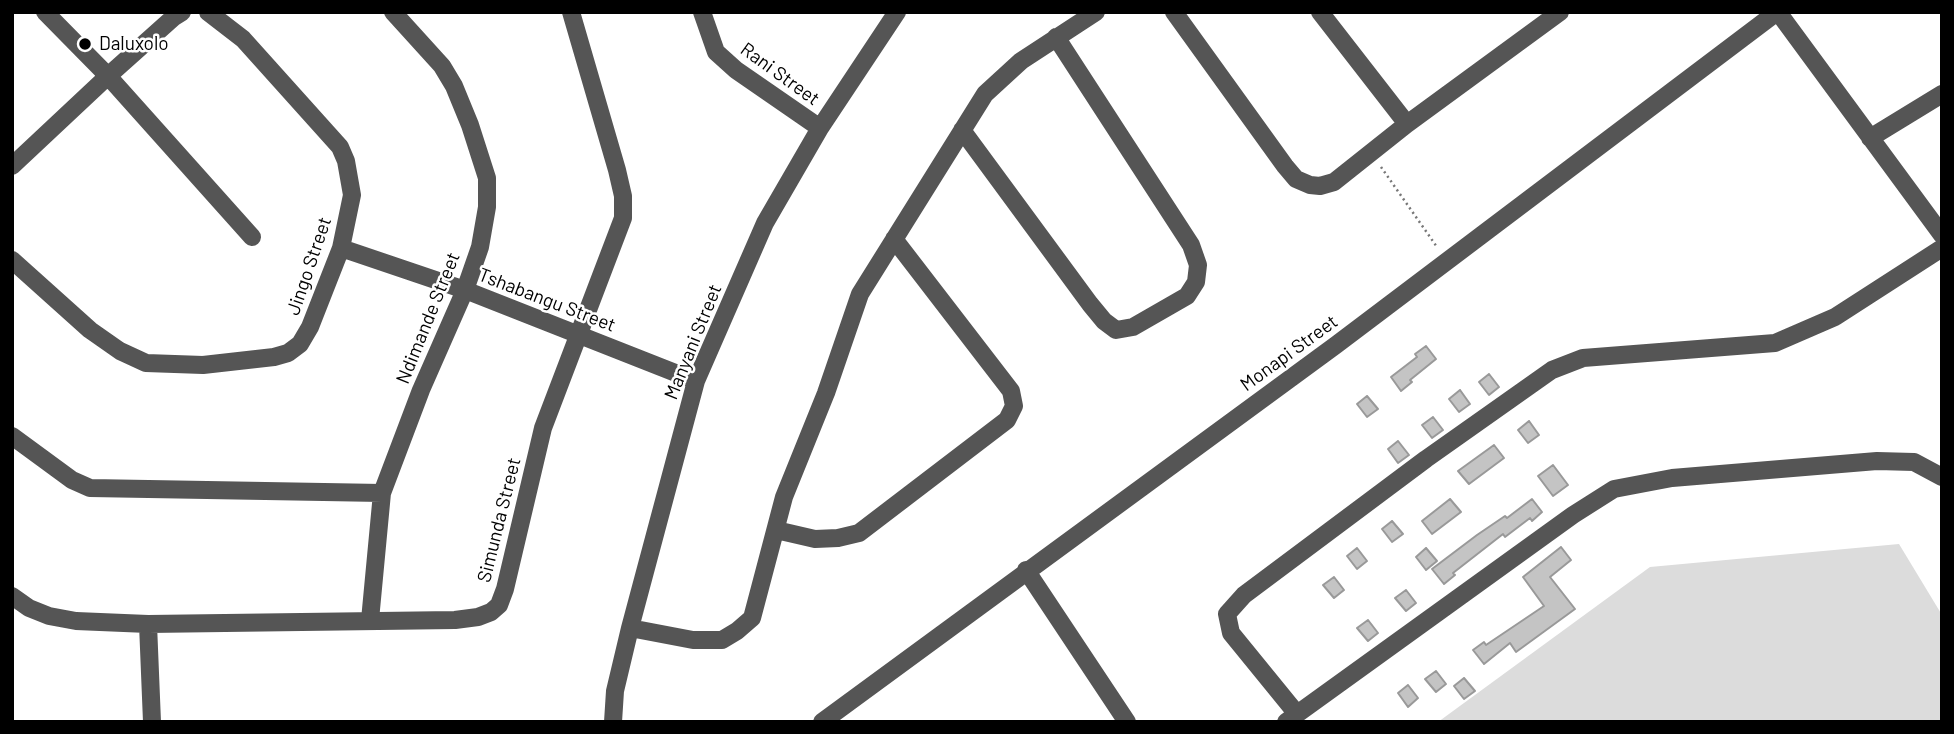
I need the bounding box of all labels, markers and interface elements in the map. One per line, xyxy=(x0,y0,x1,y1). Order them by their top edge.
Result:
place label: Daluxolo xyxy=(99,33,169,55)
marker: Daluxolo xyxy=(77,36,93,52)
street label: Rani Street xyxy=(736,38,824,110)
street label: Jingo Street xyxy=(282,214,336,318)
street label: Ndimande Street xyxy=(391,249,465,387)
street label: Tshabangu Street xyxy=(475,263,619,337)
street label: Manyani Street xyxy=(660,281,726,403)
street label: Monapi Street xyxy=(1236,310,1342,396)
street label: Simunda Street xyxy=(472,455,526,585)

